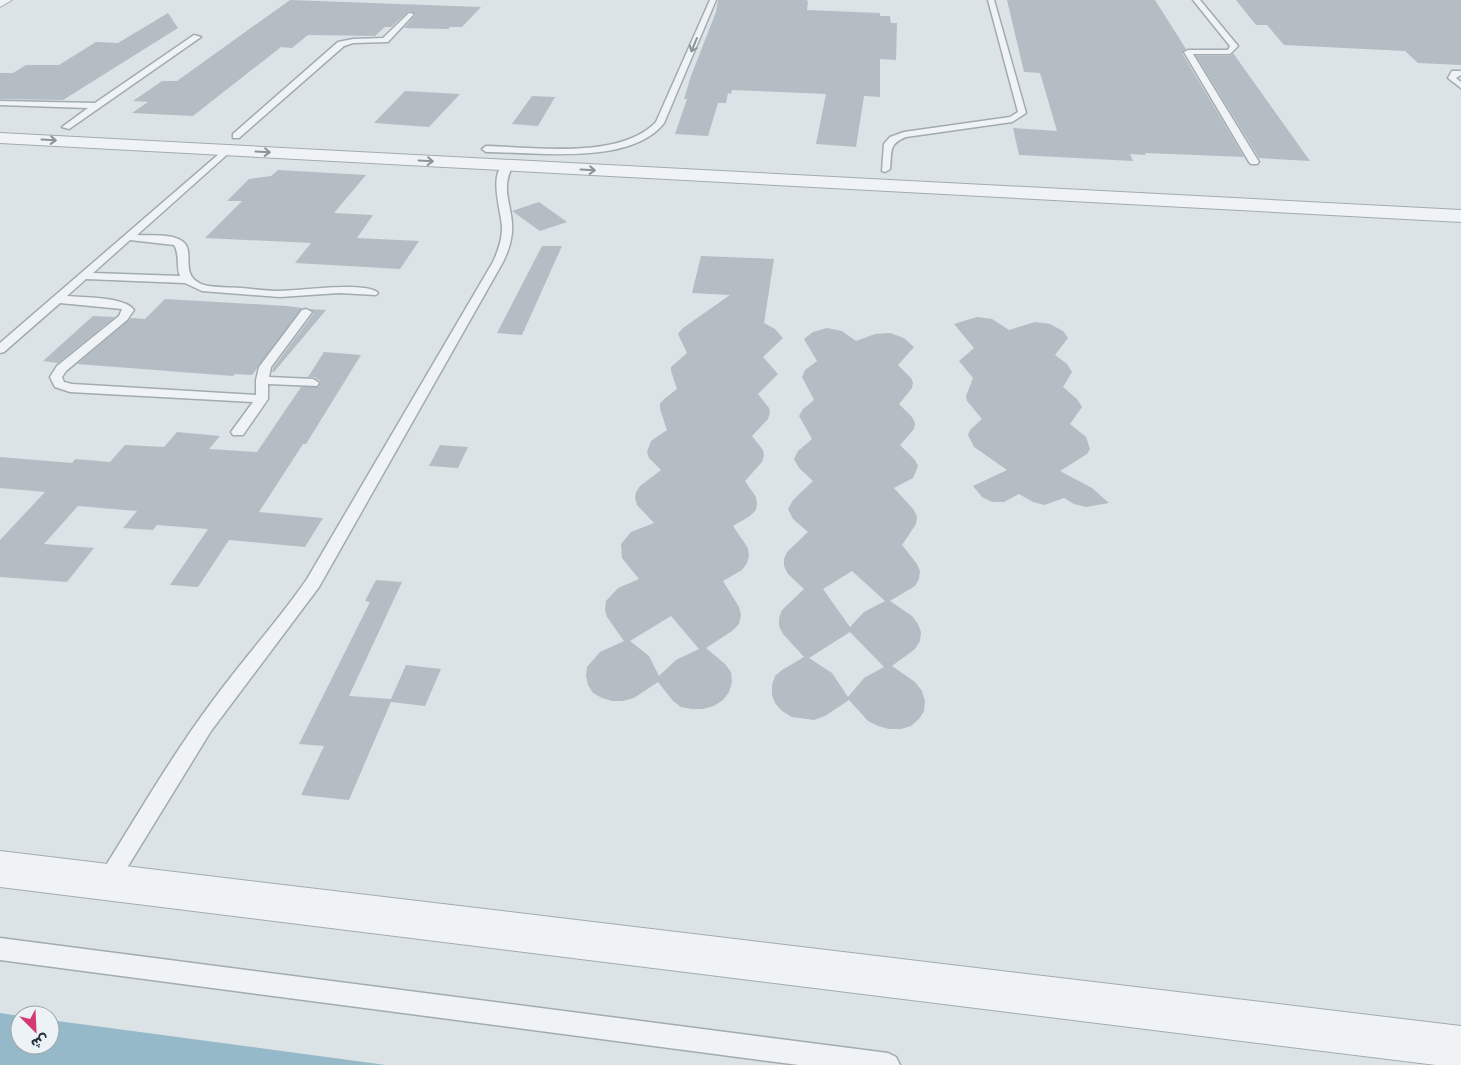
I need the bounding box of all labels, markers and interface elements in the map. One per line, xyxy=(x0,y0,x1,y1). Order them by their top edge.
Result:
one-way arrow xyxy=(688,37,698,52)
one-way arrow xyxy=(40,136,56,145)
one-way arrow xyxy=(255,147,271,157)
one-way arrow xyxy=(417,156,433,165)
one-way arrow xyxy=(580,165,596,174)
north arrow xyxy=(10,1005,60,1055)
text: ش xyxy=(28,1030,52,1053)

